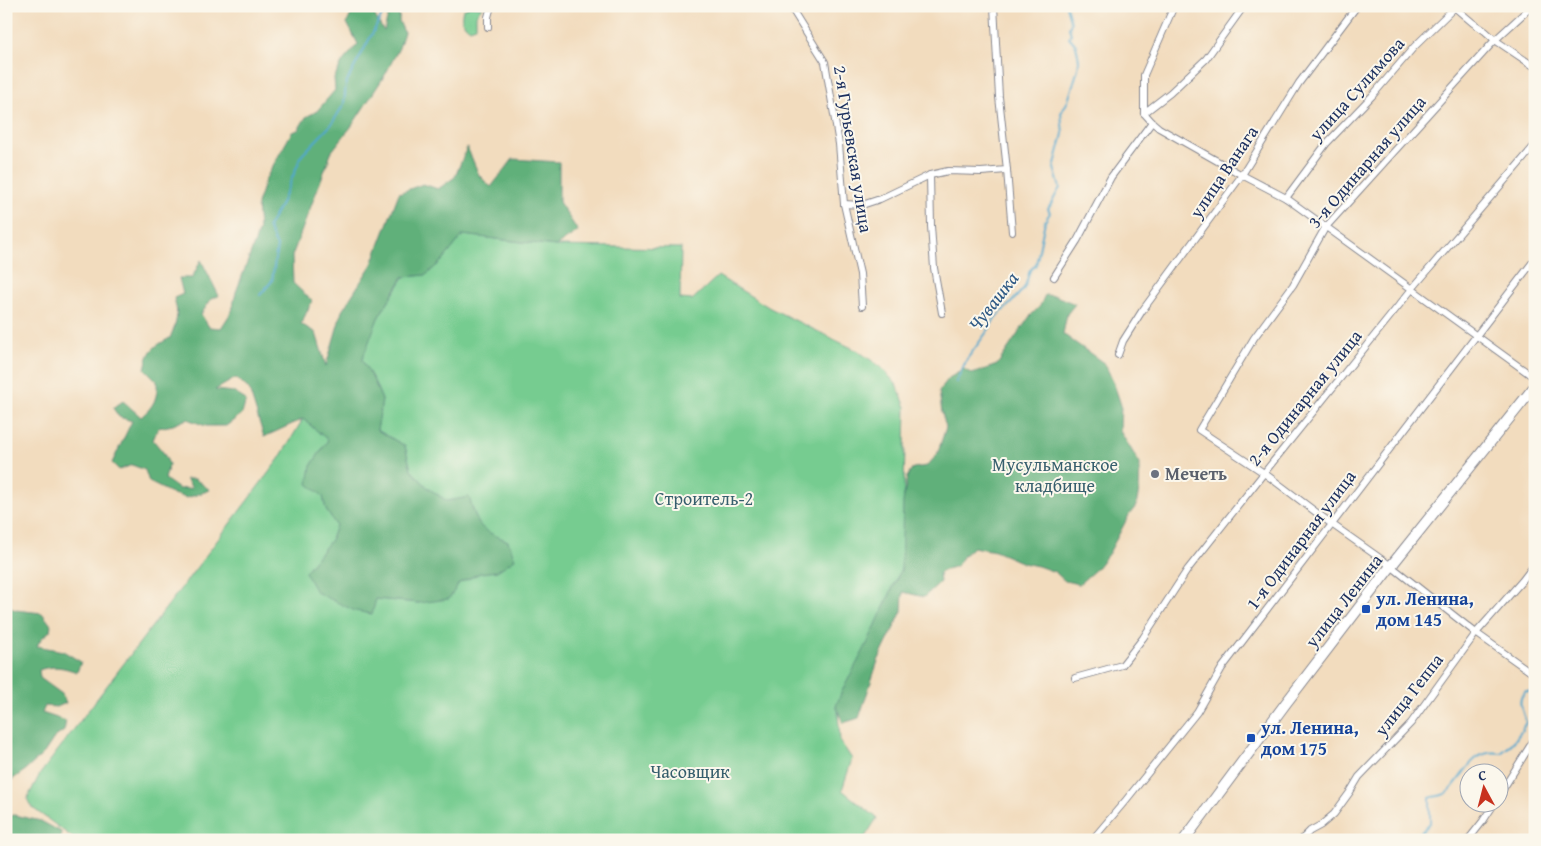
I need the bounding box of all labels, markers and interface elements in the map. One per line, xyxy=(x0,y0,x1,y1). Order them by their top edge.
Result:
street label: улица Сулимова xyxy=(1302,30,1411,147)
street label: 2-я Гурьевская улица xyxy=(827,63,880,235)
street label: 3-я Одинарная улица xyxy=(1301,89,1432,234)
street label: улица Ванага xyxy=(1182,120,1265,224)
water label: Чувашка xyxy=(961,265,1025,336)
street label: 2-я Одинарная улица xyxy=(1241,323,1368,472)
park label: Мусульманское кладбище xyxy=(992,451,1118,499)
place label: Мечеть xyxy=(1165,460,1227,487)
street label: 1-я Одинарная улица xyxy=(1239,464,1362,615)
marker: Мечеть xyxy=(1149,468,1161,480)
park label: Строитель-2 xyxy=(655,485,753,512)
street label: улица Ленина xyxy=(1298,548,1389,654)
place label: ул. Ленина, дом 145 xyxy=(1375,585,1474,633)
marker: ул. Ленина, дом 145 xyxy=(1360,603,1372,615)
street label: улица Геппа xyxy=(1367,647,1450,743)
place label: ул. Ленина, дом 175 xyxy=(1260,714,1359,762)
marker: ул. Ленина, дом 175 xyxy=(1245,732,1257,744)
park label: Часовщик xyxy=(650,758,730,785)
north arrow xyxy=(1458,764,1508,814)
text: С xyxy=(1477,765,1488,786)

